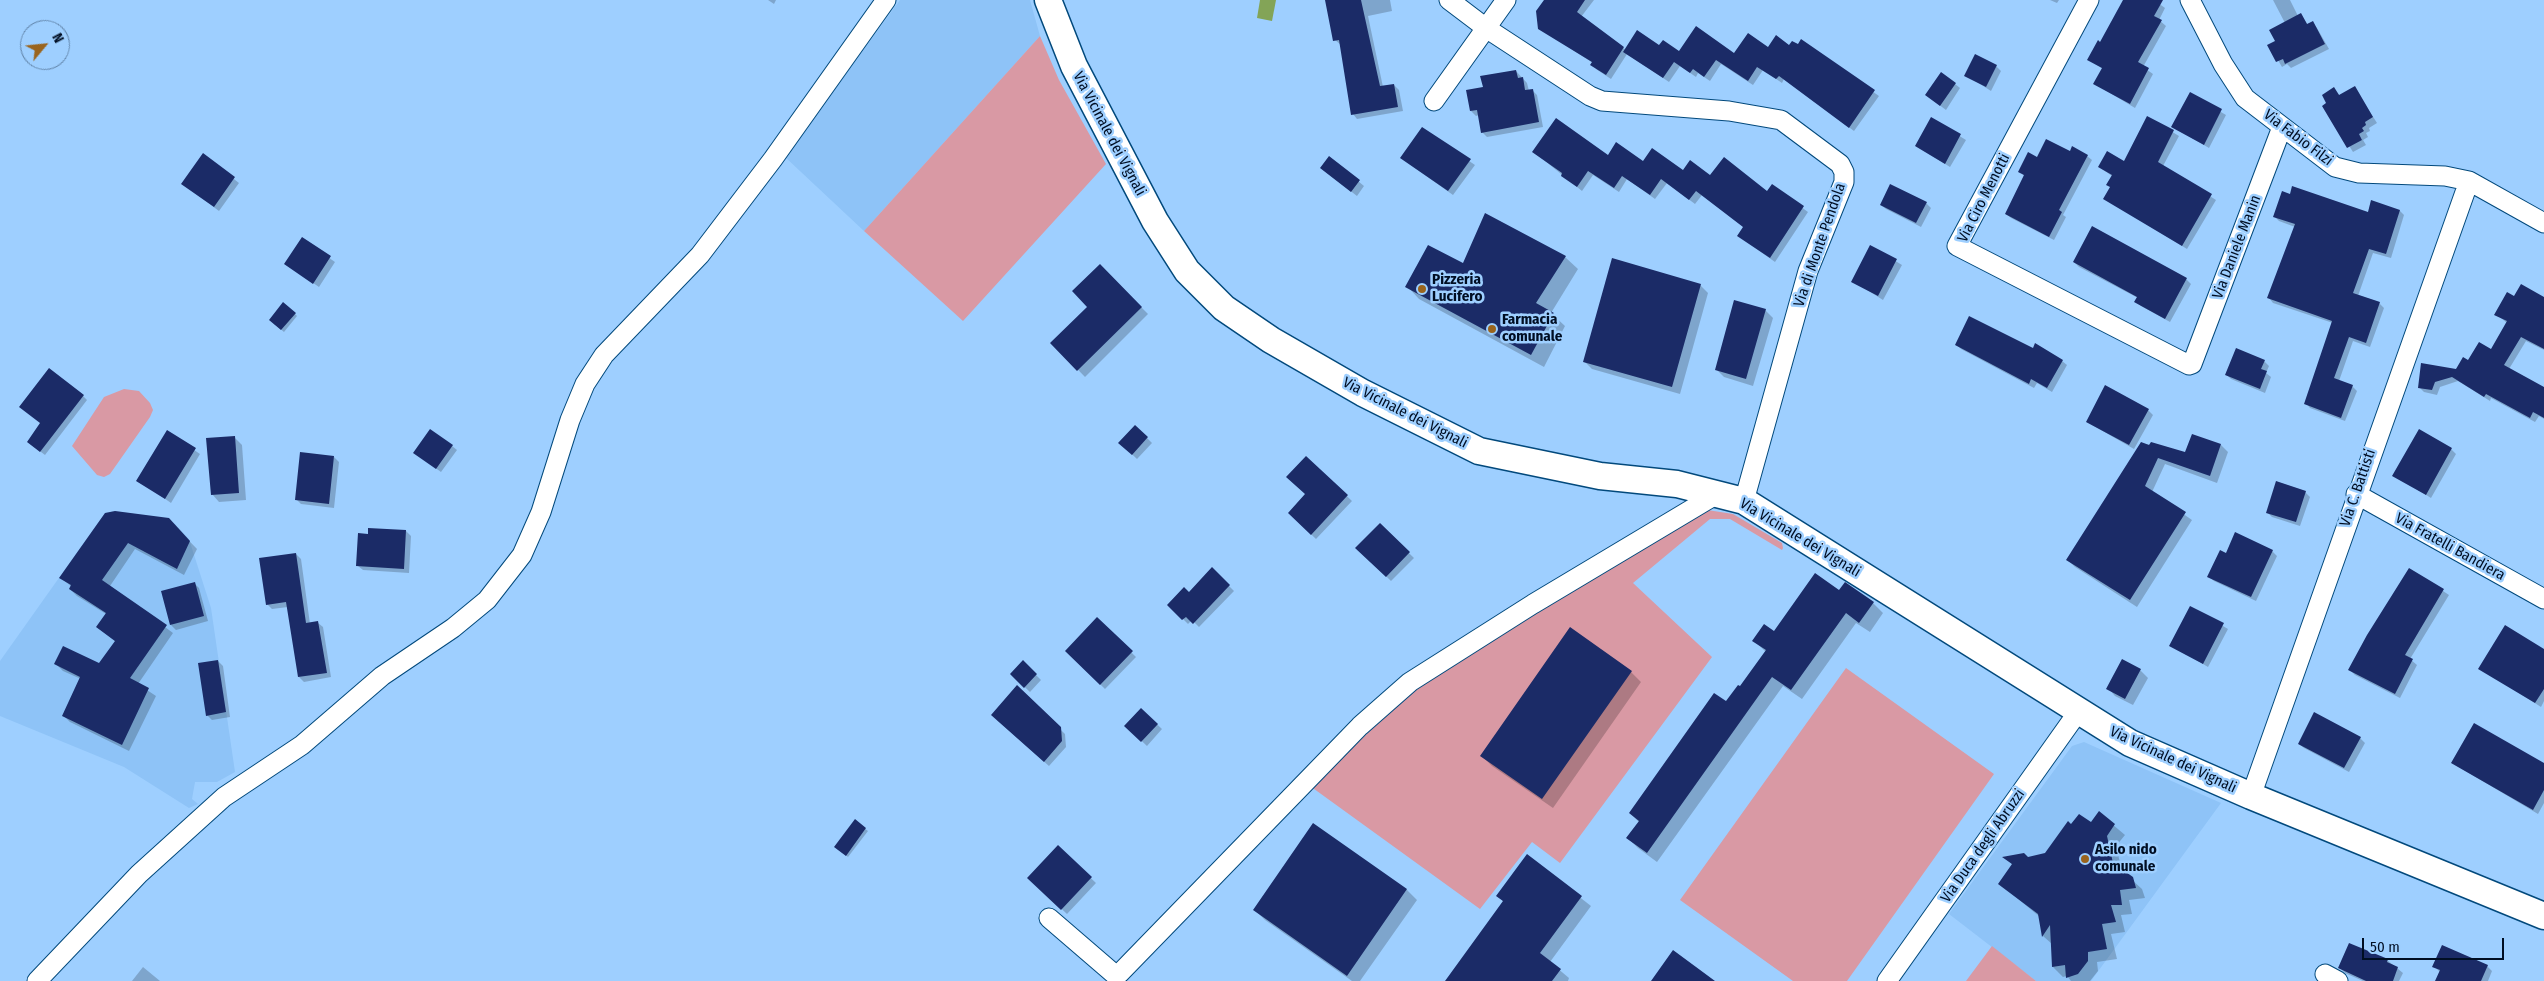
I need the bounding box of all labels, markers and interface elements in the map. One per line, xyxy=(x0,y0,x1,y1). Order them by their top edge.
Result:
north arrow xyxy=(20,20,70,70)
text: N xyxy=(48,30,67,46)
street label: Via Vicinale dei Vignali xyxy=(1069,69,1149,199)
street label: Via Fabio Filzi xyxy=(2260,106,2336,170)
street label: Via Ciro Menotti xyxy=(1954,151,2014,245)
street label: Via di Monte Pendola xyxy=(1790,181,1850,309)
street label: Via Daniele Manin xyxy=(2209,193,2265,301)
place label: Pizzeria Lucifero xyxy=(1432,271,1482,306)
marker: Pizzeria Lucifero xyxy=(1416,283,1428,295)
place label: Farmacia comunale xyxy=(1502,311,1562,346)
marker: Farmacia comunale xyxy=(1486,323,1498,335)
street label: Via Vicinale dei Vignali xyxy=(1339,374,1471,452)
street label: Via C. Battisti xyxy=(2336,447,2380,529)
street label: Via Vicinale dei Vignali xyxy=(1736,495,1864,581)
street label: Via Fratelli Bandiera xyxy=(2392,509,2508,585)
street label: Via Vicinale dei Vignali xyxy=(2107,723,2239,797)
street label: Via Duca degli Abruzzi xyxy=(1937,786,2029,906)
place label: Asilo nido comunale xyxy=(2095,841,2157,876)
marker: Asilo nido comunale xyxy=(2079,853,2091,865)
scale bar xyxy=(2364,928,2506,960)
text: 50 m xyxy=(2370,938,2400,956)

